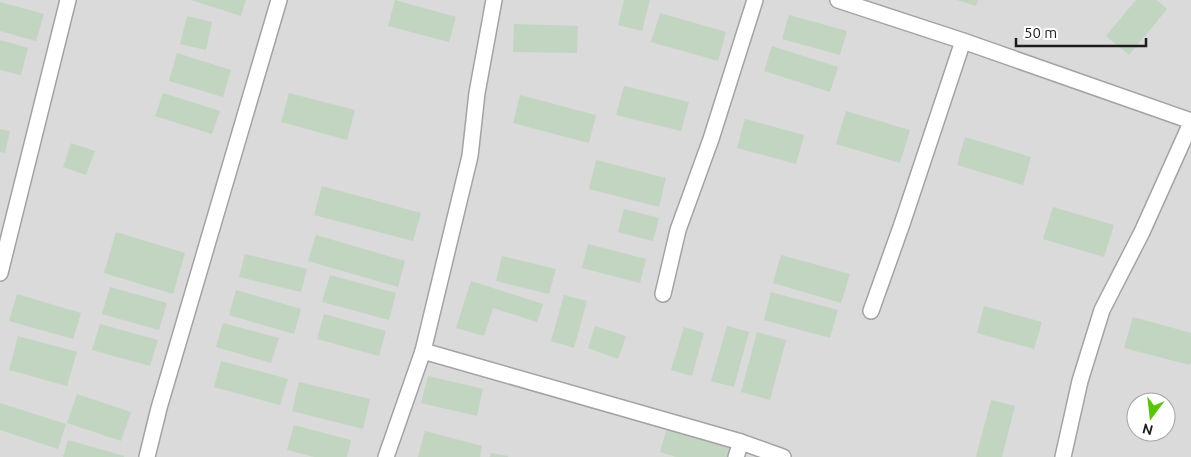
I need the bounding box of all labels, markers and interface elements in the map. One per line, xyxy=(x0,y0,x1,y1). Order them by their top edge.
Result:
scale bar xyxy=(1016,15,1146,47)
text: 50 m xyxy=(1024,24,1057,41)
north arrow xyxy=(1126,392,1176,442)
text: N xyxy=(1141,420,1155,439)

